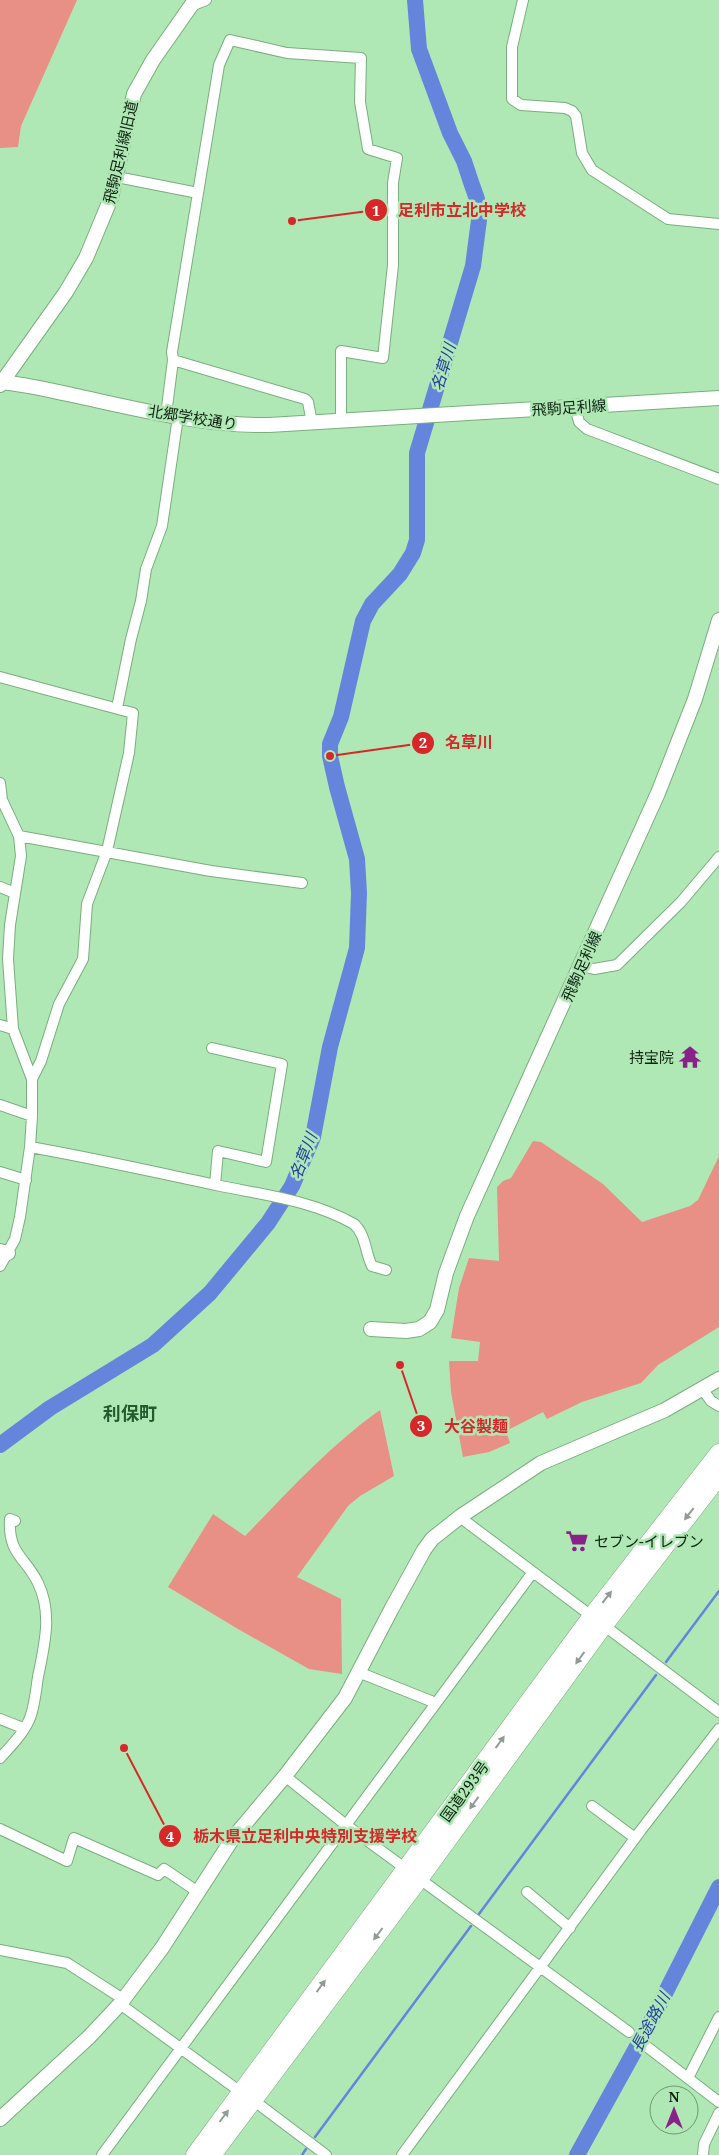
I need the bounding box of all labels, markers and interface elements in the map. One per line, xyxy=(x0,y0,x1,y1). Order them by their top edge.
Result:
street label: 飛駒足利線旧道 xyxy=(98,99,142,205)
callout: 足利市立北中学校 xyxy=(363,195,536,226)
text: 足利市立北中学校 xyxy=(398,199,526,221)
text: 1 xyxy=(372,200,380,220)
water label: 名草川 xyxy=(425,339,461,393)
street label: 飛駒足利線 xyxy=(531,394,607,420)
street label: 北郷学校通り xyxy=(147,400,239,434)
callout: 名草川 xyxy=(410,727,503,758)
text: 名草川 xyxy=(445,731,493,753)
text: 2 xyxy=(419,732,427,752)
street label: 飛駒足利線 xyxy=(557,928,605,1004)
temple icon: 持宝院 xyxy=(677,1044,703,1070)
place label: 持宝院 xyxy=(629,1047,674,1067)
water label: 名草川 xyxy=(284,1128,323,1182)
district label: 利保町 xyxy=(103,1401,157,1425)
callout: 大谷製麺 xyxy=(409,1411,518,1442)
text: 3 xyxy=(417,1415,425,1435)
text: 大谷製麺 xyxy=(444,1415,508,1437)
one-way arrow xyxy=(684,1507,694,1521)
supermarket icon: セブン-イレブン xyxy=(564,1528,590,1554)
place label: セブン-イレブン xyxy=(594,1531,704,1551)
one-way arrow xyxy=(601,1591,612,1604)
one-way arrow xyxy=(575,1651,585,1664)
one-way arrow xyxy=(495,1735,505,1749)
street label: 国道293号 xyxy=(435,1757,493,1825)
one-way arrow xyxy=(469,1796,479,1810)
callout: 栃木県立足利中央特別支援学校 xyxy=(158,1821,427,1852)
text: 栃木県立足利中央特別支援学校 xyxy=(193,1825,417,1847)
text: 4 xyxy=(166,1826,175,1846)
one-way arrow xyxy=(373,1927,383,1941)
one-way arrow xyxy=(316,1979,326,1993)
water label: 長途路川 xyxy=(625,1987,676,2055)
north arrow xyxy=(649,2085,699,2135)
text: N xyxy=(668,2087,680,2106)
one-way arrow xyxy=(219,2109,229,2123)

